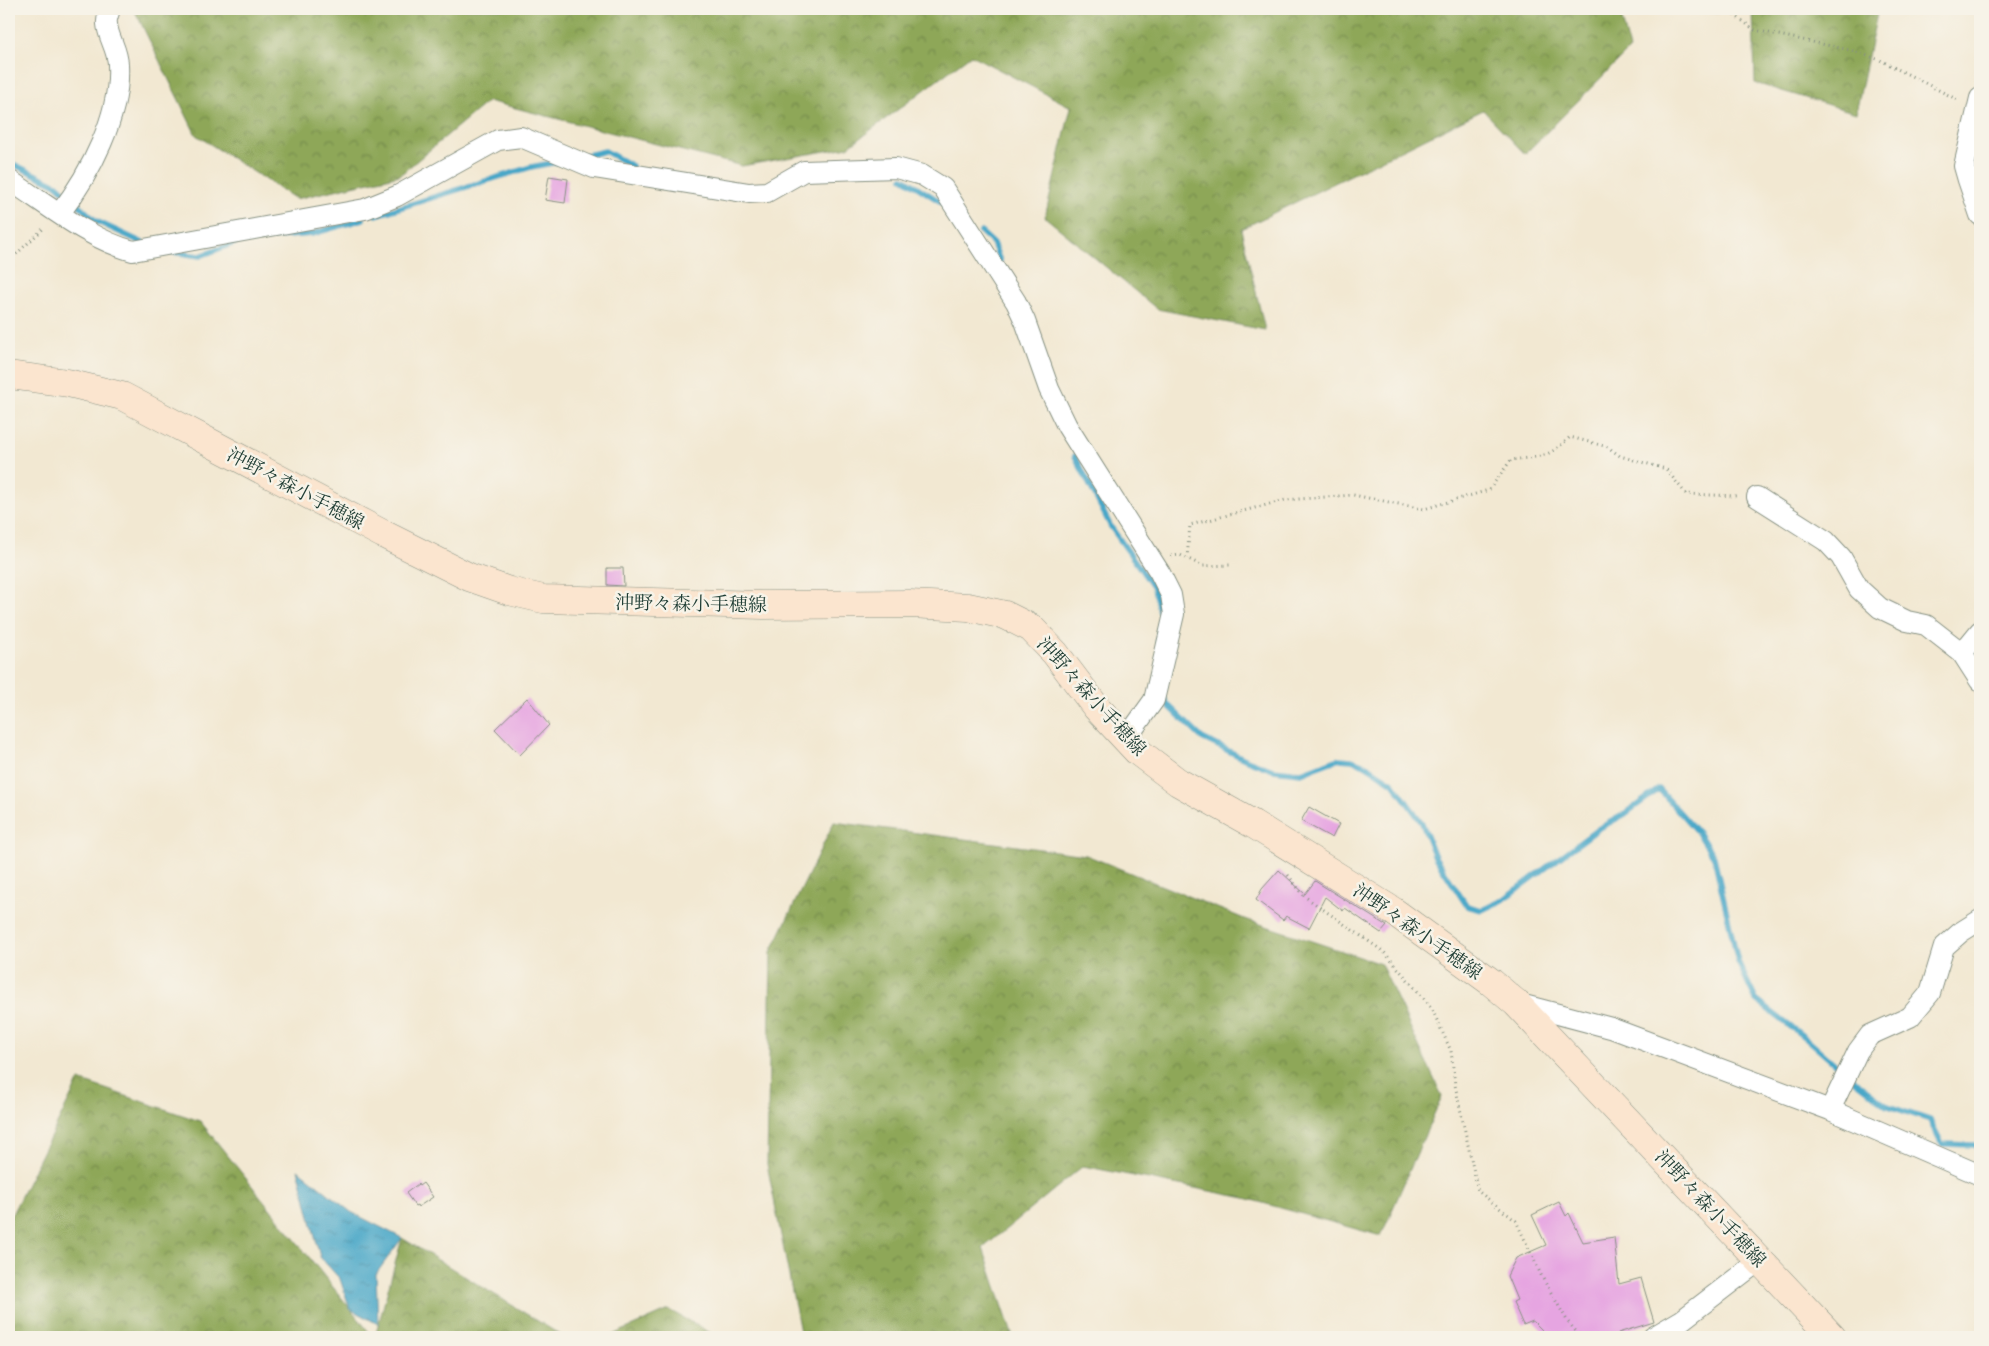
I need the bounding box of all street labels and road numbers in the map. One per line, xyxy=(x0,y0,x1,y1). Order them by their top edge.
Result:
street label: 沖野々森小手穂線 xyxy=(223,443,368,534)
street label: 沖野々森小手穂線 xyxy=(615,592,767,616)
street label: 沖野々森小手穂線 xyxy=(1032,633,1150,761)
street label: 沖野々森小手穂線 xyxy=(1349,879,1486,984)
street label: 沖野々森小手穂線 xyxy=(1650,1146,1770,1272)

